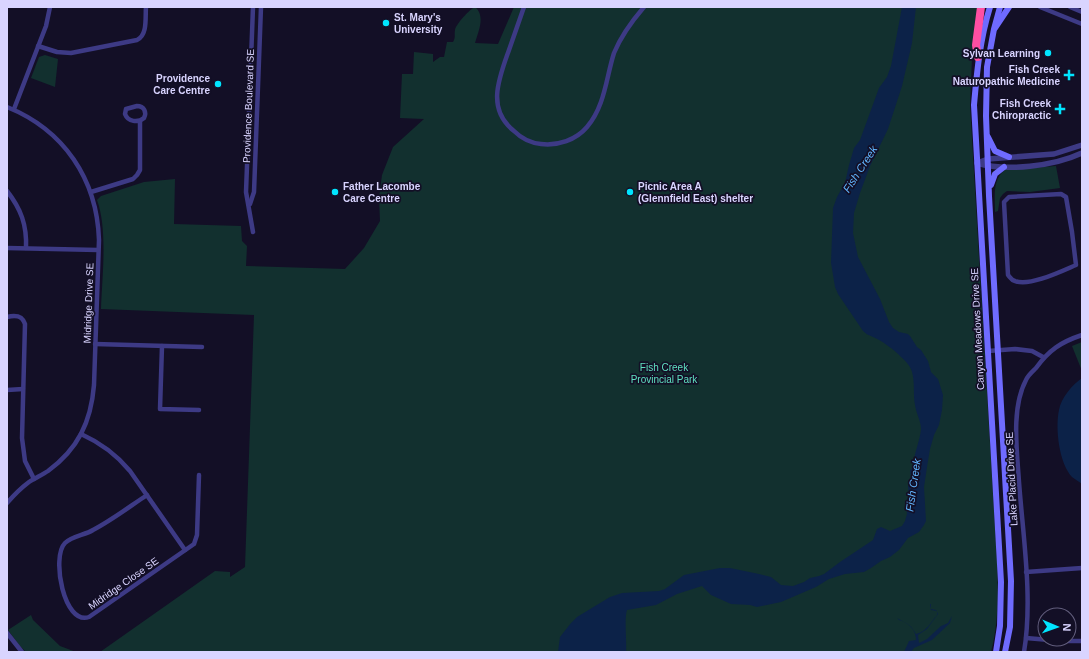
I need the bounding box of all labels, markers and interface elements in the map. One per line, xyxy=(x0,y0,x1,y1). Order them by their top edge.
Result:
place label: St. Mary's University xyxy=(394,12,443,35)
marker: St. Mary's University xyxy=(381,18,391,28)
place label: Sylvan Learning xyxy=(963,48,1040,59)
marker: Sylvan Learning xyxy=(1043,48,1053,58)
street label: Providence Boulevard SE xyxy=(241,49,256,163)
place label: Fish Creek Naturopathic Medicine xyxy=(953,64,1060,87)
marker: Fish Creek Naturopathic Medicine xyxy=(1063,69,1075,81)
place label: Providence Care Centre xyxy=(153,73,210,96)
marker: Providence Care Centre xyxy=(213,79,223,89)
place label: Fish Creek Chiropractic xyxy=(992,98,1051,121)
marker: Fish Creek Chiropractic xyxy=(1054,103,1066,115)
water label: Fish Creek xyxy=(840,143,880,195)
place label: Father Lacombe Care Centre xyxy=(343,181,421,204)
place label: Picnic Area A (Glennfield East) shelter xyxy=(638,181,753,204)
marker: Father Lacombe Care Centre xyxy=(330,187,340,197)
marker: Picnic Area A (Glennfield East) shelter xyxy=(625,187,635,197)
street label: Midridge Drive SE xyxy=(82,262,95,343)
street label: Canyon Meadows Drive SE xyxy=(969,267,986,390)
park label: Fish Creek Provincial Park xyxy=(631,362,698,385)
street label: Lake Placid Drive SE xyxy=(1004,431,1019,526)
water label: Fish Creek xyxy=(903,457,923,512)
street label: Midridge Close SE xyxy=(86,555,161,612)
north arrow xyxy=(1037,607,1077,647)
text: N xyxy=(1061,623,1073,632)

